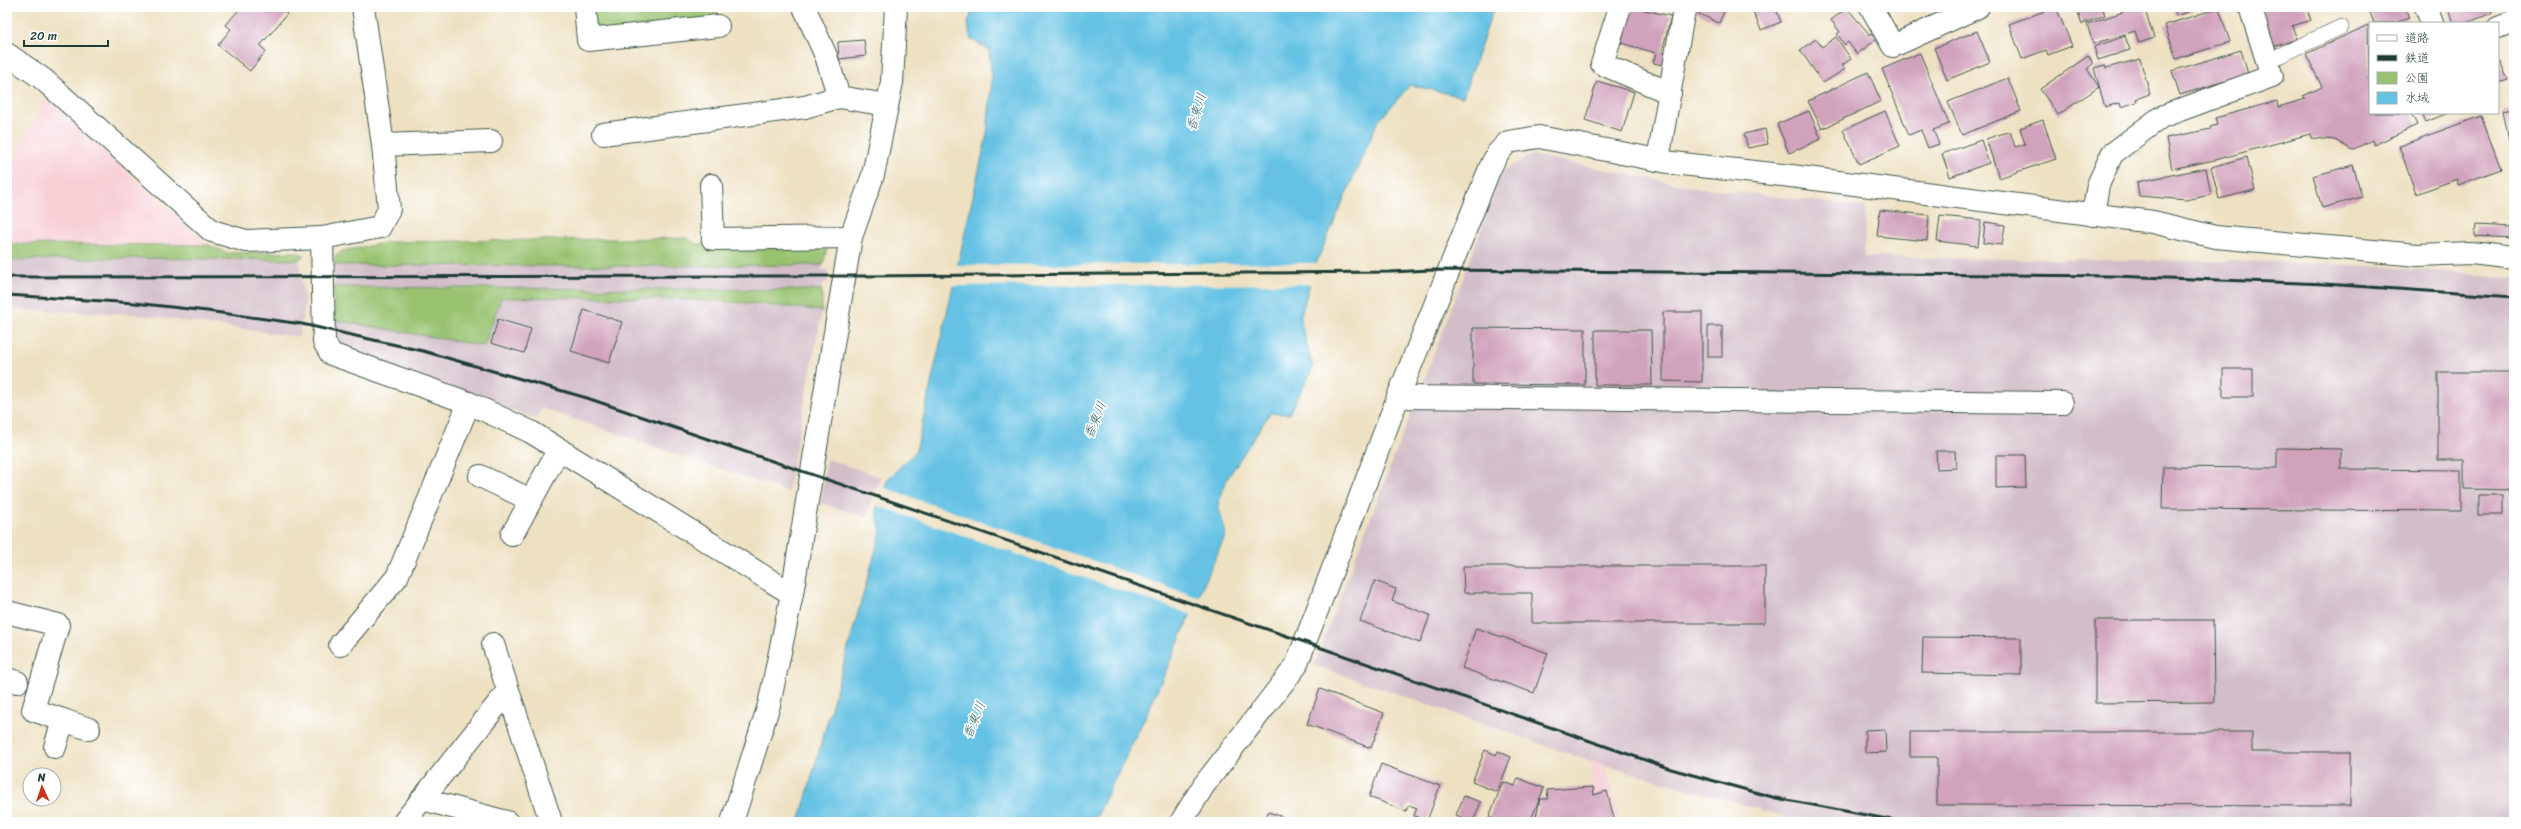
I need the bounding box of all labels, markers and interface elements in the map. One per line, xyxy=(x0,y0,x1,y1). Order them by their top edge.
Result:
scale bar xyxy=(24,22,108,48)
legend xyxy=(2369,22,2499,114)
text: 20 m xyxy=(30,25,57,47)
text: 道路 xyxy=(2405,27,2429,49)
text: 鉄道 xyxy=(2405,47,2429,69)
text: 公園 xyxy=(2405,67,2429,89)
text: 水域 xyxy=(2405,87,2429,109)
water label: 香東川 xyxy=(1179,90,1213,134)
water label: 香東川 xyxy=(1077,398,1113,442)
water label: 香東川 xyxy=(956,698,992,742)
north arrow xyxy=(22,767,62,807)
text: N xyxy=(36,768,46,787)

